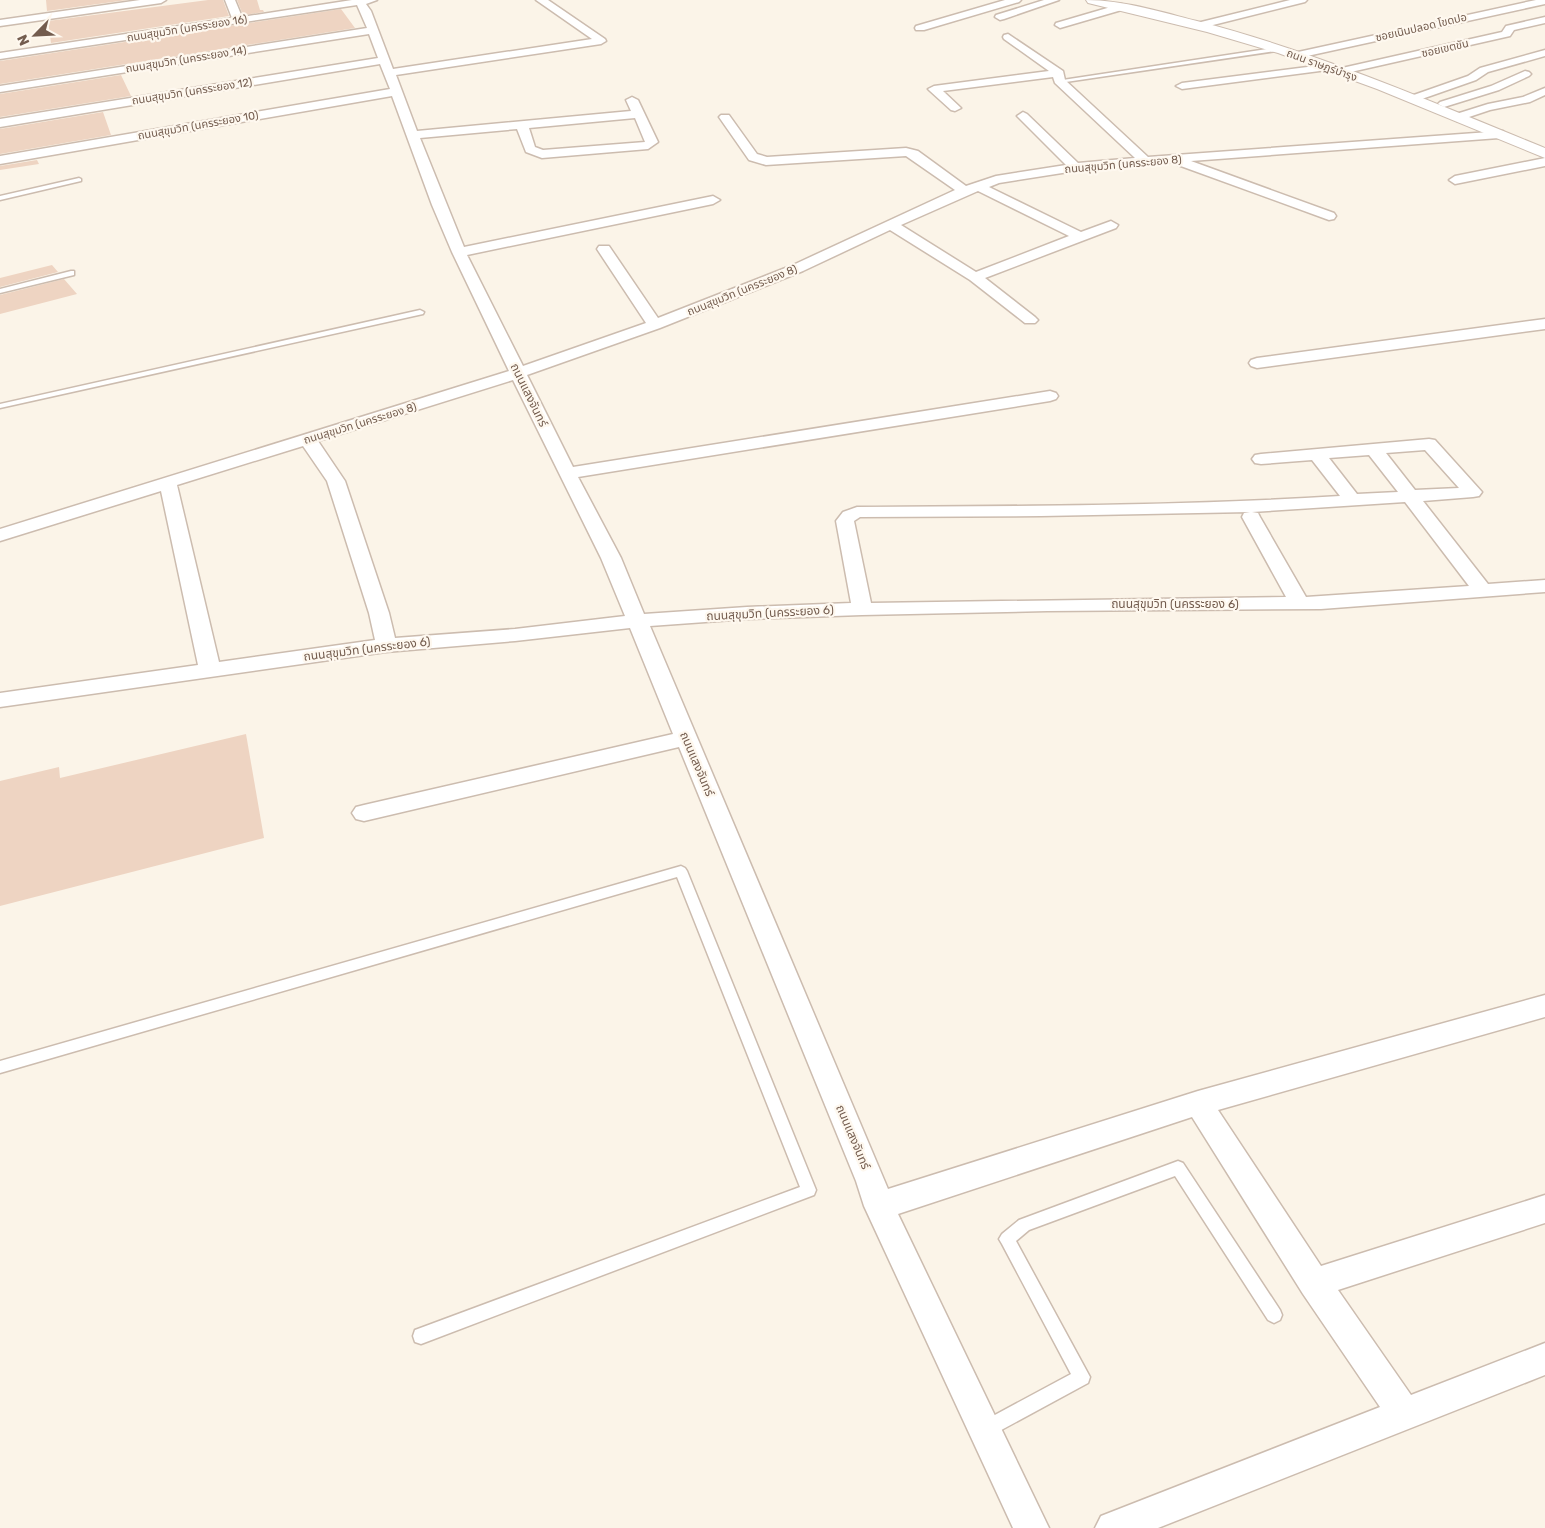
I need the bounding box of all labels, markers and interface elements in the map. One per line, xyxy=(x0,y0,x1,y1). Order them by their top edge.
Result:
north arrow xyxy=(10,10,60,60)
street label: ซอยเนินปลอด โขดปอ xyxy=(1374,11,1468,44)
street label: ถนนสุขุมวิท (นครระยอง 16) xyxy=(126,13,249,44)
text: N xyxy=(14,32,33,48)
street label: ซอยเขตขัน xyxy=(1420,37,1470,60)
street label: ถนนสุขุมวิท (นครระยอง 14) xyxy=(125,43,248,75)
street label: ถนน ราษฎร์บำรุง xyxy=(1285,47,1359,84)
street label: ถนนสุขุมวิท (นครระยอง 12) xyxy=(131,76,254,107)
street label: ถนนสุขุมวิท (นครระยอง 10) xyxy=(137,108,260,143)
street label: ถนนสุขุมวิท (นครระยอง 8) xyxy=(1064,153,1182,176)
street label: ถนนสุขุมวิท (นครระยอง 8) xyxy=(685,262,799,319)
street label: ถนนแสงจันทร์ xyxy=(508,361,551,430)
street label: ถนนสุขุมวิท (นครระยอง 8) xyxy=(302,400,419,447)
street label: ถนนสุขุมวิท (นครระยอง 6) xyxy=(1111,597,1239,611)
street label: ถนนสุขุมวิท (นครระยอง 6) xyxy=(706,603,834,623)
street label: ถนนสุขุมวิท (นครระยอง 6) xyxy=(303,634,431,664)
street label: ถนนแสงจันทร์ xyxy=(677,730,717,799)
street label: ถนนแสงจันทร์ xyxy=(833,1103,873,1172)

